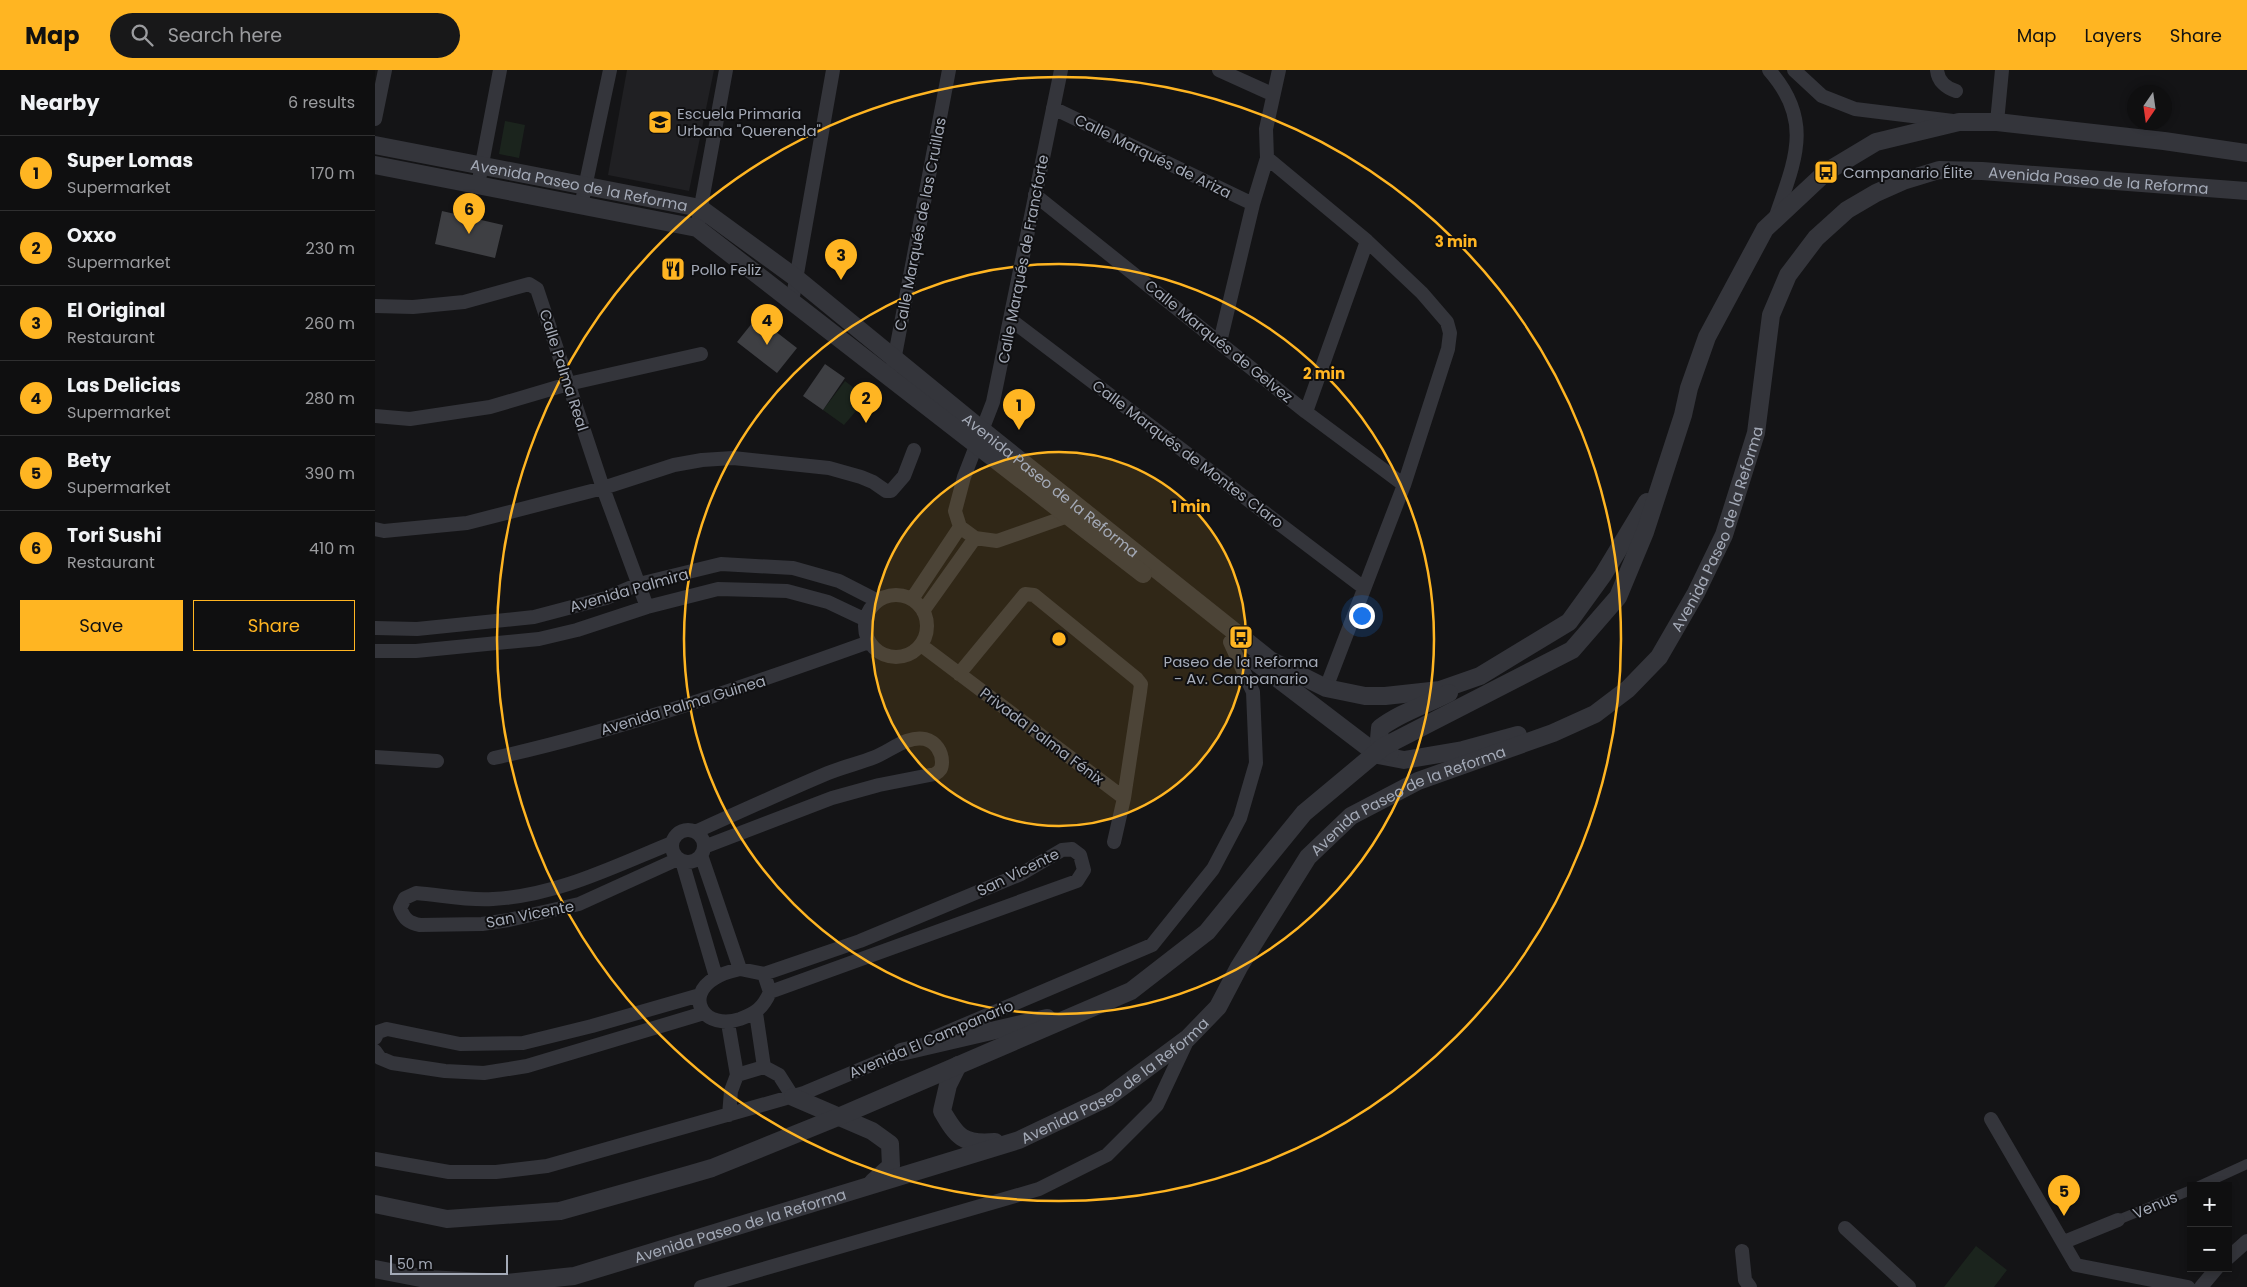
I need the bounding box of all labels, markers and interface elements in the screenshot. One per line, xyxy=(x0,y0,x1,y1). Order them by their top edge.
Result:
search box xyxy=(110,13,460,58)
text: Map xyxy=(25,19,80,52)
icon: search xyxy=(128,21,156,49)
text: Search here xyxy=(168,22,282,49)
text: Map xyxy=(2017,23,2057,48)
text: Layers xyxy=(2085,23,2142,48)
text: Share xyxy=(2170,23,2222,48)
north arrow xyxy=(2127,85,2172,130)
text: Nearby xyxy=(20,88,100,117)
text: 6 results xyxy=(288,91,355,114)
place label: Escuela Primaria Urbana "Querenda" xyxy=(677,103,821,141)
school or university icon: Escuela Primaria Urbana "Querenda" xyxy=(647,109,673,135)
street label: Calle Marqués de Ariza xyxy=(1071,109,1235,203)
street label: Calle Marqués de las Cruillas xyxy=(889,115,951,332)
text: Super Lomas xyxy=(67,147,193,174)
street label: Avenida Paseo de la Reforma xyxy=(469,153,689,216)
street label: Calle Marqués de Francforte xyxy=(992,153,1054,365)
bus stop icon: Campanario Élite xyxy=(1813,159,1839,185)
street label: Avenida Paseo de la Reforma xyxy=(1988,161,2209,199)
text: 1 xyxy=(33,162,39,185)
text: 170 m xyxy=(310,162,355,185)
place label: Campanario Élite xyxy=(1843,162,1973,183)
text: Supermarket xyxy=(67,176,171,199)
pin: 6 xyxy=(453,193,485,234)
text: Oxxo xyxy=(67,222,116,249)
text: 3 min xyxy=(1435,231,1477,252)
text: 2 xyxy=(31,237,41,260)
text: 230 m xyxy=(306,237,355,260)
pin: 3 xyxy=(825,239,857,280)
text: Supermarket xyxy=(67,251,171,274)
restaurant icon: Pollo Feliz xyxy=(660,256,686,282)
place label: Pollo Feliz xyxy=(691,259,762,280)
street label: Calle Marqués de Gelvez xyxy=(1141,275,1297,407)
text: El Original xyxy=(67,297,165,324)
pin: 4 xyxy=(751,304,783,345)
street label: Calle Palma Real xyxy=(534,306,594,434)
text: 3 xyxy=(31,312,41,335)
text: 260 m xyxy=(305,312,355,335)
text: Restaurant xyxy=(67,326,155,349)
text: 2 min xyxy=(1303,363,1345,384)
text: Las Delicias xyxy=(67,372,181,399)
street label: Calle Marqués de Montes Claro xyxy=(1088,375,1288,533)
pin: 2 xyxy=(850,382,882,423)
text: 4 xyxy=(31,387,41,410)
text: 280 m xyxy=(305,387,355,410)
pin: 1 xyxy=(1003,389,1035,430)
text: Supermarket xyxy=(67,401,171,424)
street label: Avenida Paseo de la Reforma xyxy=(958,408,1143,562)
street label: Avenida Paseo de la Reforma xyxy=(1665,425,1767,635)
text: Bety xyxy=(67,447,111,474)
text: 5 xyxy=(31,462,41,485)
text: 390 m xyxy=(305,462,355,485)
text: Supermarket xyxy=(67,476,171,499)
text: 1 min xyxy=(1171,496,1211,517)
text: Tori Sushi xyxy=(67,522,162,549)
text: 6 xyxy=(31,537,41,560)
text: 410 m xyxy=(309,537,355,560)
text: Restaurant xyxy=(67,551,155,574)
street label: Avenida Palmira xyxy=(567,563,691,617)
button: Save xyxy=(20,600,183,651)
button: Share xyxy=(193,600,355,651)
your location xyxy=(1349,603,1375,629)
bus stop icon: Paseo de la Reforma - Av. Campanario xyxy=(1228,624,1254,650)
centre of rings xyxy=(1050,630,1068,648)
place label: Paseo de la Reforma - Av. Campanario xyxy=(1164,651,1318,689)
street label: Avenida Palma Guinea xyxy=(598,670,768,740)
street label: Privada Palma Fénix xyxy=(976,682,1108,790)
street label: Avenida Paseo de la Reforma xyxy=(1305,740,1508,860)
street label: San Vicente xyxy=(973,843,1063,901)
street label: San Vicente xyxy=(484,895,576,933)
street label: Avenida El Campanario xyxy=(845,995,1017,1083)
street label: Avenida Paseo de la Reforma xyxy=(1017,1013,1213,1148)
pin: 5 xyxy=(2048,1175,2080,1216)
map controls xyxy=(2187,1182,2232,1272)
button: + xyxy=(2187,1182,2232,1227)
street label: Avenida Paseo de la Reforma xyxy=(631,1183,849,1268)
street label: Venus xyxy=(2130,1186,2181,1224)
button: − xyxy=(2187,1227,2232,1272)
scale bar xyxy=(390,1252,507,1275)
text: 50 m xyxy=(397,1254,433,1274)

